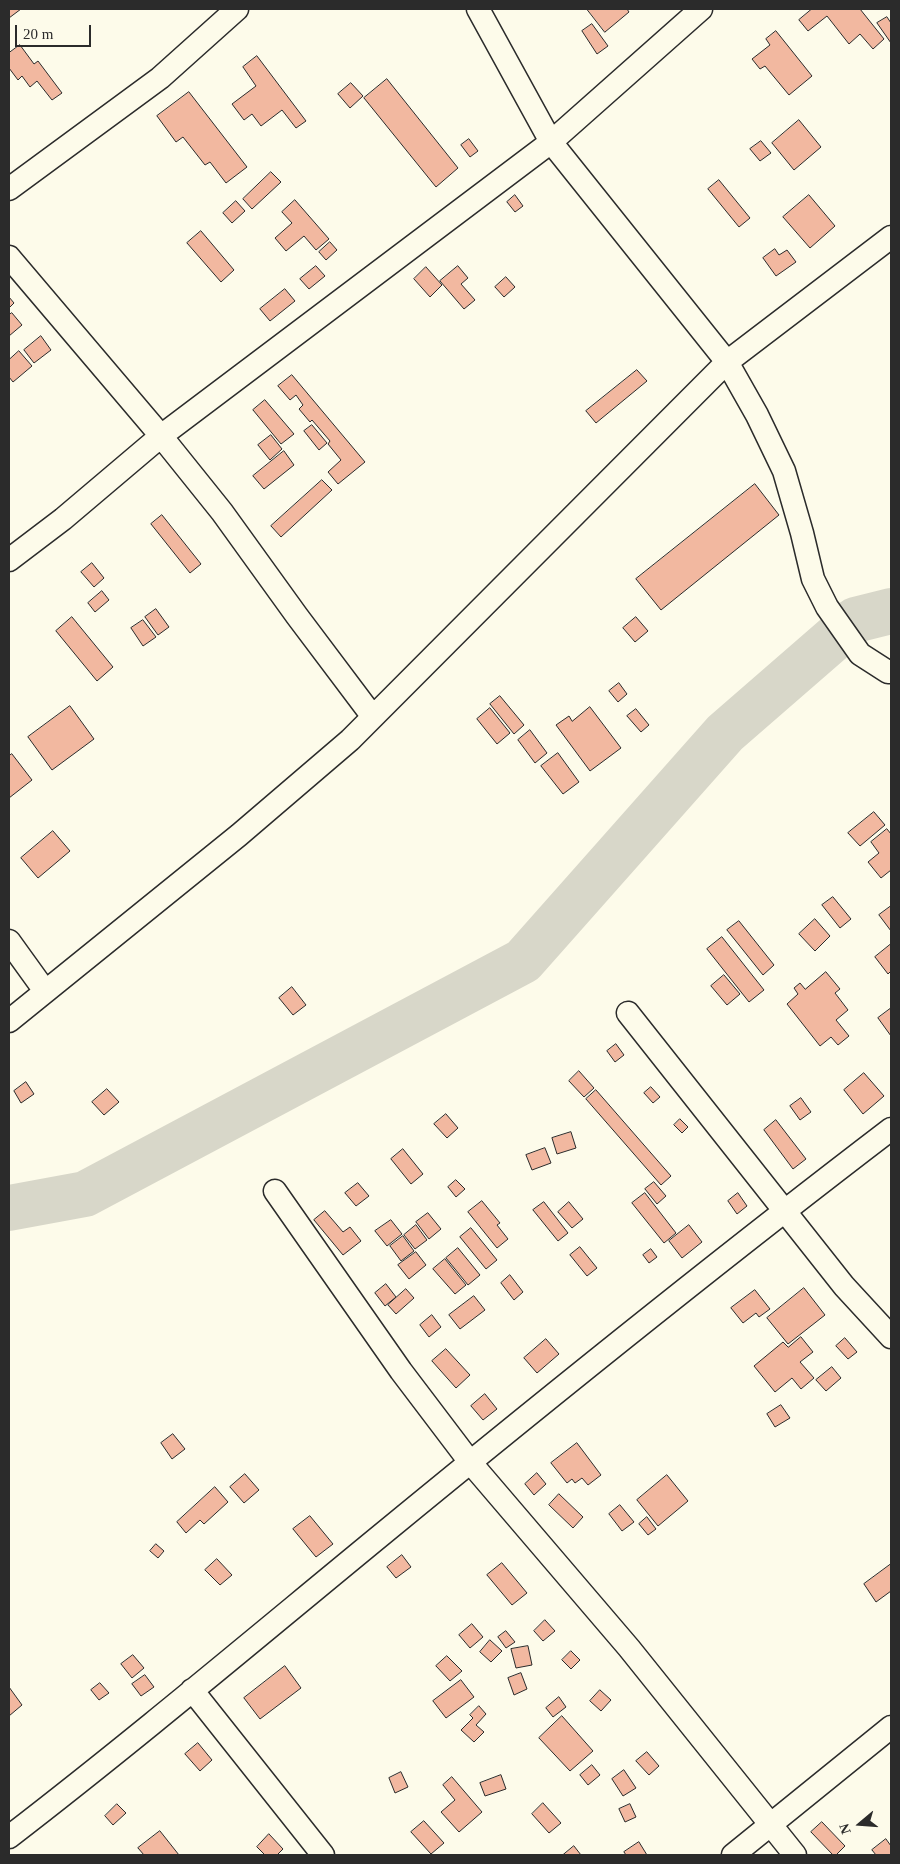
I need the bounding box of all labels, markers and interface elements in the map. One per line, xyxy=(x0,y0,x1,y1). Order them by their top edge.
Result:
scale bar xyxy=(18,15,94,47)
text: 20 m xyxy=(23,26,53,42)
north arrow xyxy=(835,1799,885,1849)
text: N xyxy=(837,1822,854,1836)

